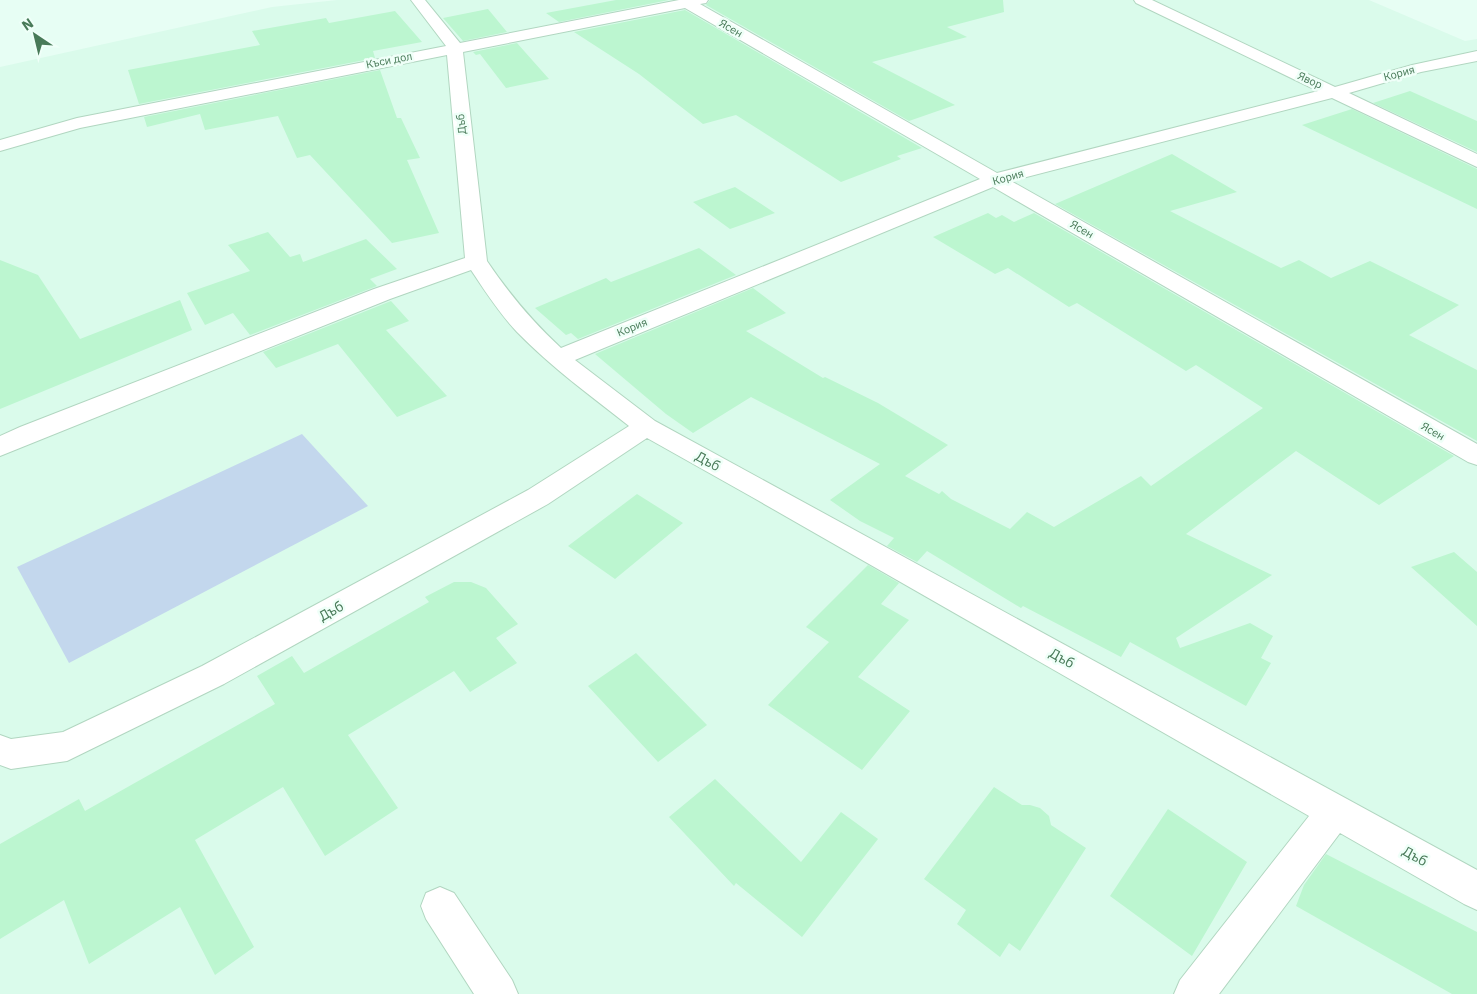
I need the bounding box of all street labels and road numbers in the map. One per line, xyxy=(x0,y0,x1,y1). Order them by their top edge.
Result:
street label: Ясен xyxy=(717,16,745,40)
street label: Къси дол xyxy=(365,49,413,71)
street label: Кория xyxy=(1382,62,1416,84)
street label: Явор xyxy=(1295,68,1325,92)
street label: Дъб xyxy=(453,113,469,135)
street label: Кория xyxy=(991,166,1025,188)
street label: Ясен xyxy=(1068,217,1096,241)
street label: Кория xyxy=(615,315,649,339)
street label: Ясен xyxy=(1419,419,1447,443)
street label: Дъб xyxy=(692,447,724,475)
street label: Дъб xyxy=(315,597,347,625)
street label: Дъб xyxy=(1046,644,1078,672)
street label: Дъб xyxy=(1399,842,1431,870)

